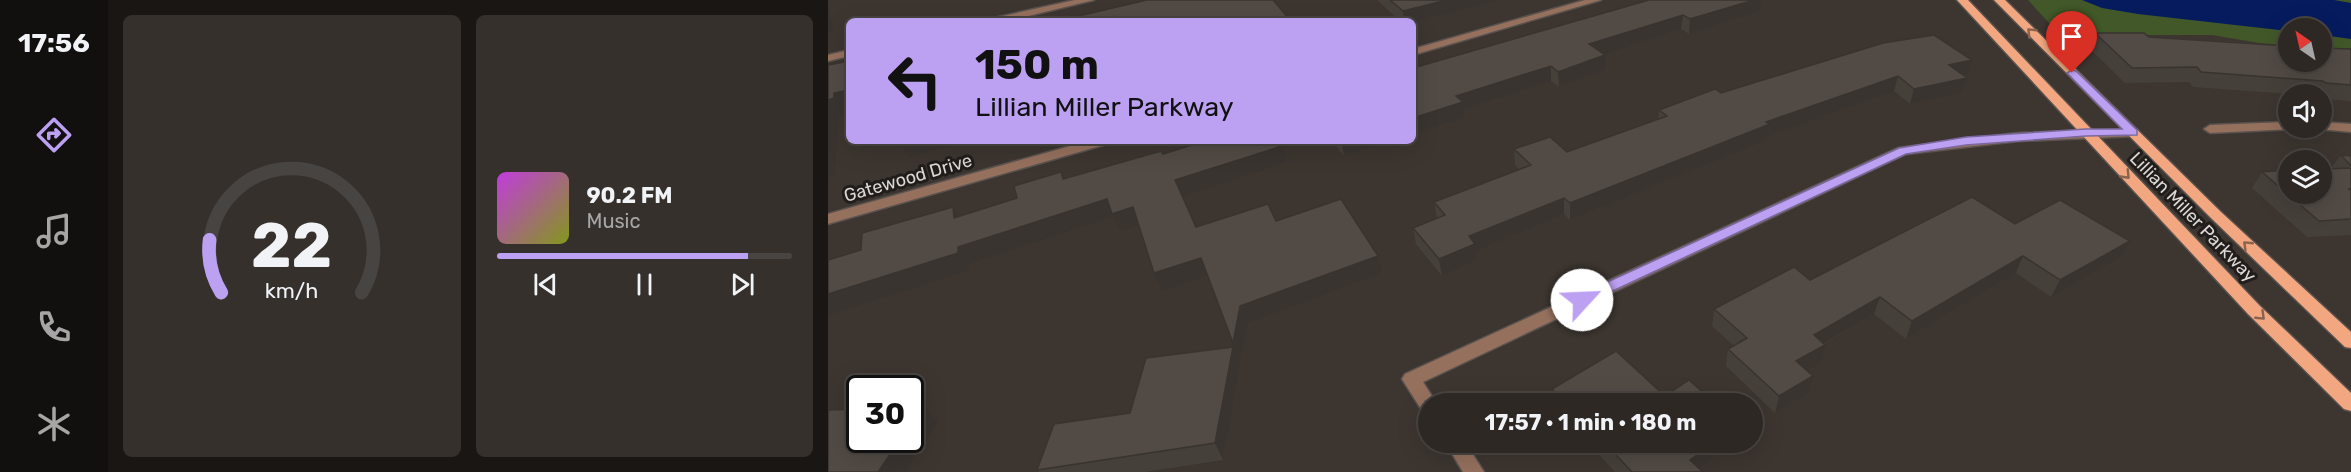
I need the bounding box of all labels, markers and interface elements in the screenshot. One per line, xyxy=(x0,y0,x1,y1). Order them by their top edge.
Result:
pin xyxy=(2046,11,2097,73)
north arrow xyxy=(2278,18,2332,72)
map controls xyxy=(2278,18,2332,204)
icon: arrive xyxy=(2055,20,2088,53)
text: 17:56 xyxy=(18,27,90,59)
one-way arrow xyxy=(2028,29,2039,40)
text: 150 m xyxy=(975,40,1099,90)
icon: left xyxy=(876,42,954,120)
button: sound xyxy=(2278,84,2332,138)
text: Lillian Miller Parkway xyxy=(975,91,1234,123)
icon: directions xyxy=(33,114,75,156)
street label: Lillian Miller Parkway xyxy=(2125,147,2261,287)
street label: Gatewood Drive xyxy=(841,149,975,207)
button: layers xyxy=(2278,150,2332,204)
one-way arrow xyxy=(2119,168,2130,179)
text: 90.2 FM xyxy=(587,182,672,209)
text: 22 xyxy=(251,209,332,283)
text: Music xyxy=(587,209,641,233)
icon: music xyxy=(33,210,75,252)
one-way arrow xyxy=(2244,241,2255,252)
icon: previous xyxy=(529,268,562,301)
icon: pause xyxy=(628,268,661,301)
icon: next xyxy=(726,268,759,301)
position arrow xyxy=(1550,268,1614,332)
text: km/h xyxy=(265,278,319,303)
icon: phone xyxy=(33,306,75,348)
one-way arrow xyxy=(2254,309,2264,320)
speed limit sign: 30 xyxy=(846,375,924,453)
icon: climate xyxy=(33,403,75,445)
text: 17:57 · 1 min · 180 m xyxy=(1485,409,1696,436)

